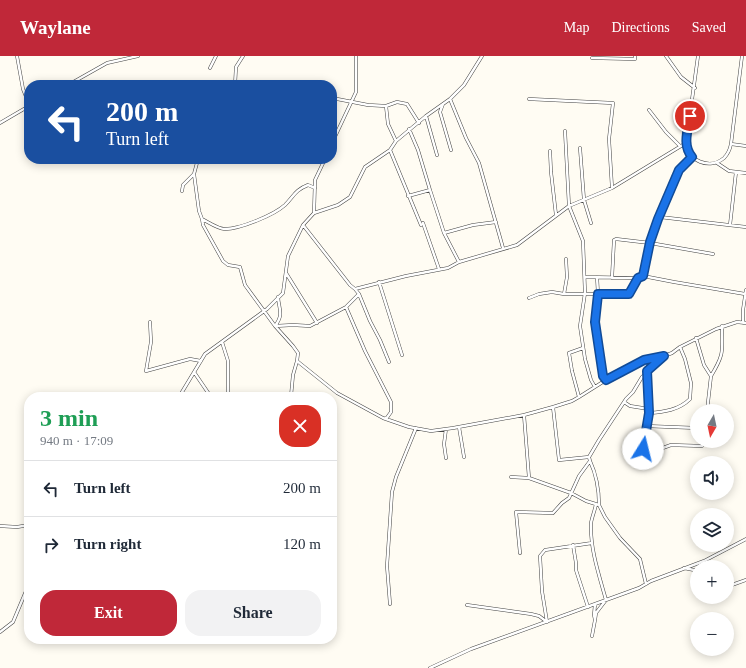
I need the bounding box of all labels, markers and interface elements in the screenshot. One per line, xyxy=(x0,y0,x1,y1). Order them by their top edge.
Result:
text: Waylane xyxy=(20,17,91,38)
text: Map xyxy=(564,20,589,35)
text: Directions xyxy=(611,20,670,35)
text: Saved xyxy=(692,20,726,35)
icon: left xyxy=(40,96,92,148)
text: 200 m xyxy=(106,96,178,127)
pin xyxy=(673,99,707,133)
icon: arrive xyxy=(679,105,701,127)
text: Turn left xyxy=(106,129,169,149)
north arrow xyxy=(690,404,734,448)
map controls xyxy=(690,404,734,656)
text: 3 min xyxy=(40,405,98,431)
button: close xyxy=(279,405,321,447)
position arrow xyxy=(622,428,664,470)
text: 940 m · 17:09 xyxy=(40,433,113,448)
button: sound xyxy=(690,456,734,500)
icon: left xyxy=(40,478,62,500)
text: Turn left xyxy=(74,480,131,496)
text: 200 m xyxy=(283,480,321,496)
button: layers xyxy=(690,508,734,552)
icon: right xyxy=(40,534,62,556)
text: Turn right xyxy=(74,536,141,552)
text: 120 m xyxy=(283,536,321,552)
button: + xyxy=(690,560,734,604)
button: Exit xyxy=(40,590,177,636)
button: Share xyxy=(185,590,321,636)
button: − xyxy=(690,612,734,656)

